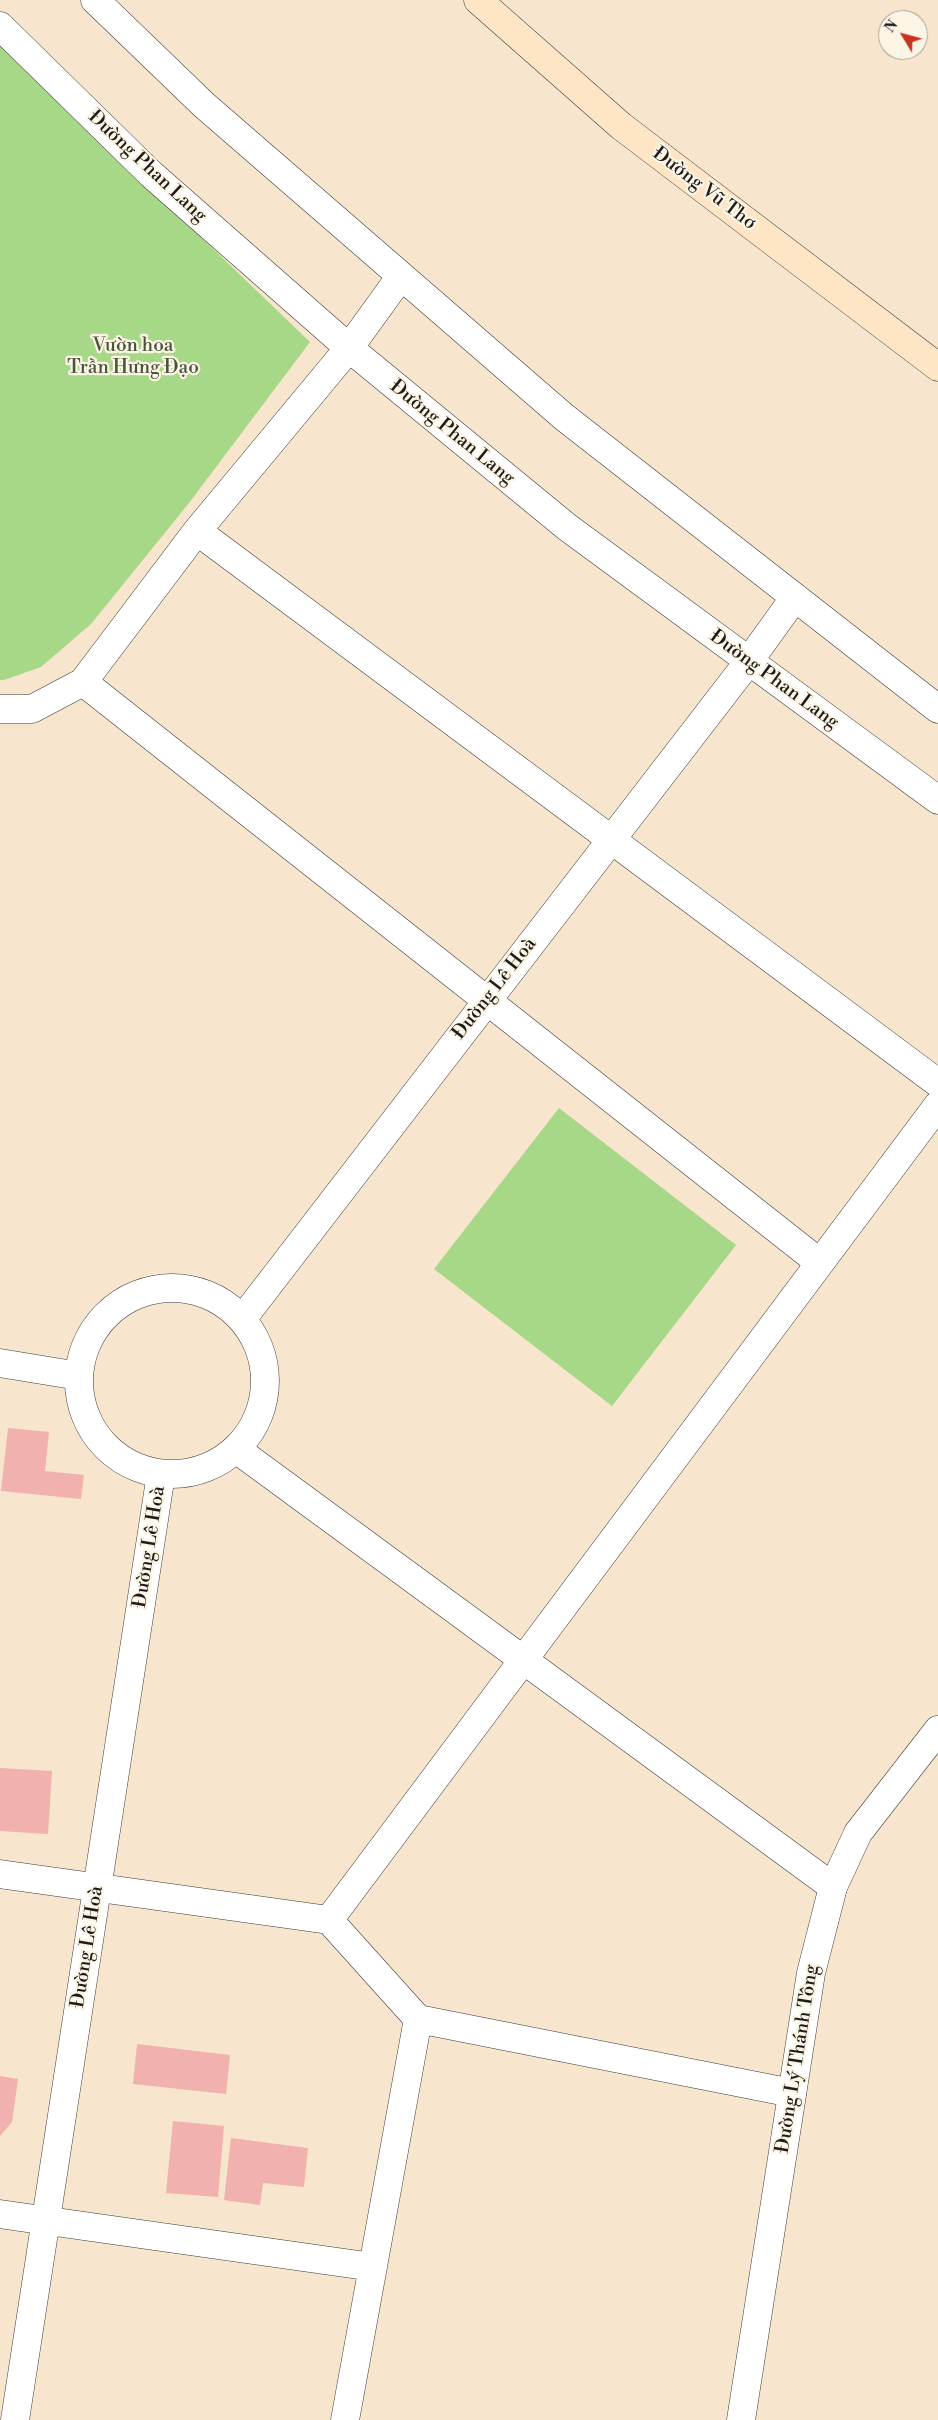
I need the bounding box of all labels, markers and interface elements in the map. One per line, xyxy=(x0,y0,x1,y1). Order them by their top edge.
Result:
north arrow xyxy=(878,10,928,60)
text: N xyxy=(881,17,902,36)
street label: Đường Phan Lang xyxy=(83,106,211,228)
street label: Đường Vũ Thơ xyxy=(648,143,760,235)
park label: Vườn hoa Trần Hưng Đạo xyxy=(67,335,199,379)
street label: Đường Phan Lang xyxy=(385,376,519,490)
street label: Đường Phan Lang xyxy=(705,626,843,734)
street label: Đường Lê Hoà xyxy=(448,934,542,1044)
street label: Đường Lê Hoà xyxy=(129,1484,171,1610)
street label: Đường Lê Hoà xyxy=(67,1884,109,2010)
street label: Đường Lý Thánh Tông xyxy=(772,1963,824,2155)

